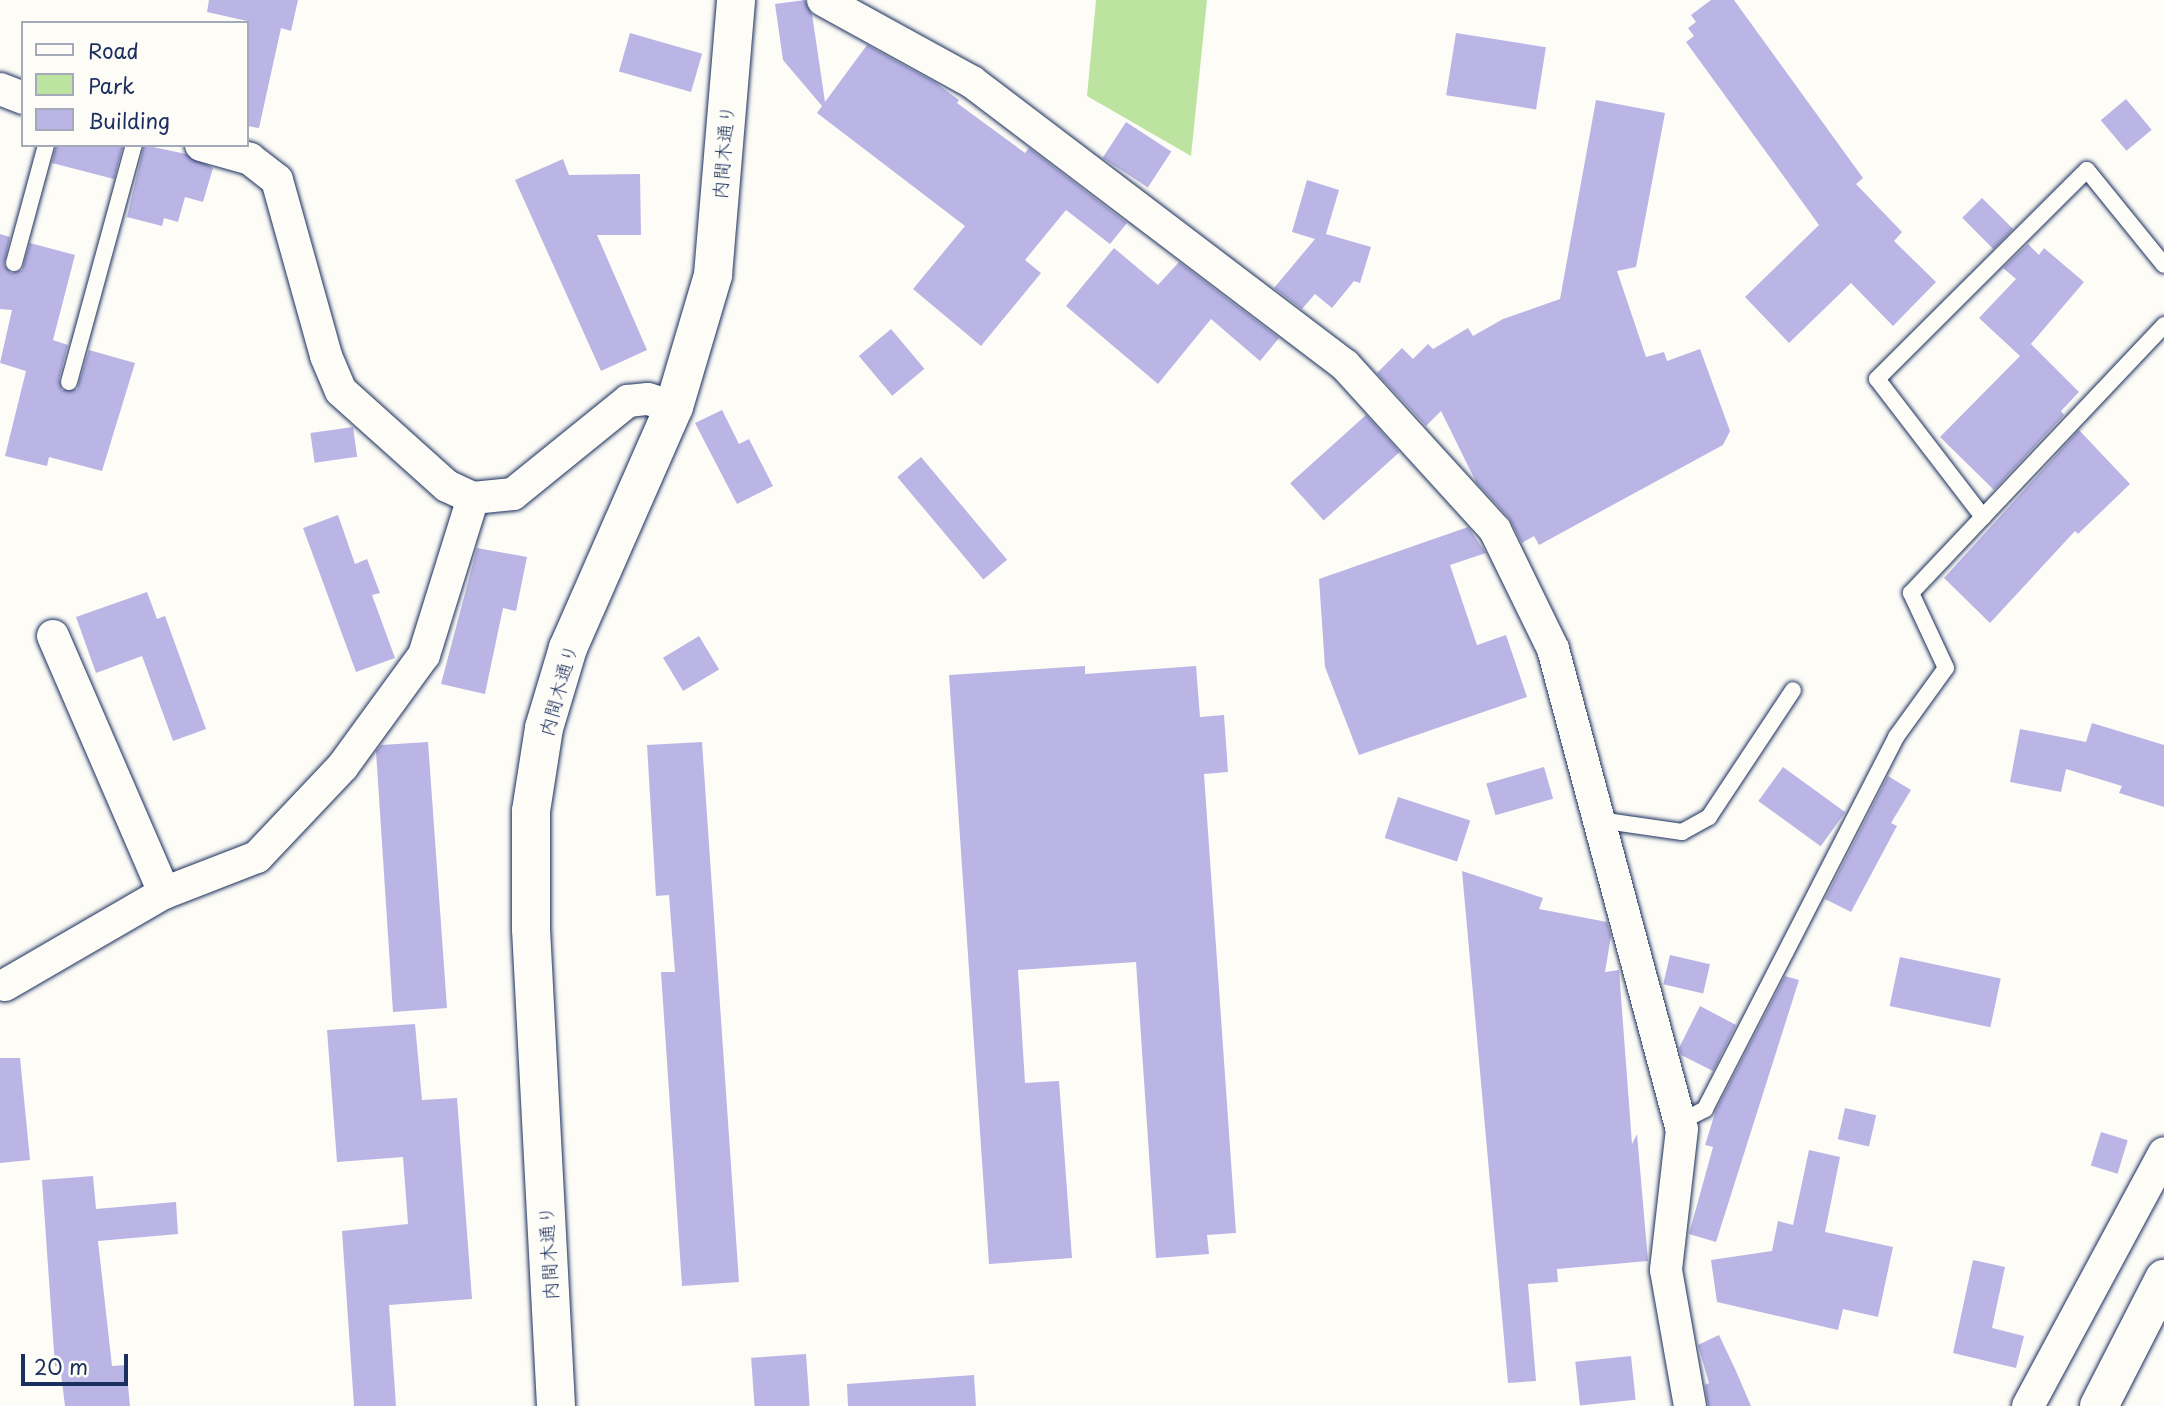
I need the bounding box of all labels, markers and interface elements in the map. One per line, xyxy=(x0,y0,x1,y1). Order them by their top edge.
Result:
legend xyxy=(21,21,248,147)
text: Road xyxy=(88,34,139,66)
text: Park xyxy=(88,69,135,101)
text: Building xyxy=(88,104,170,136)
street label: 内間木通り xyxy=(708,104,738,200)
street label: 内間木通り xyxy=(534,641,582,739)
street label: 内間木通り xyxy=(534,1205,562,1301)
scale bar xyxy=(24,1340,131,1384)
text: 20 m xyxy=(34,1350,88,1382)

